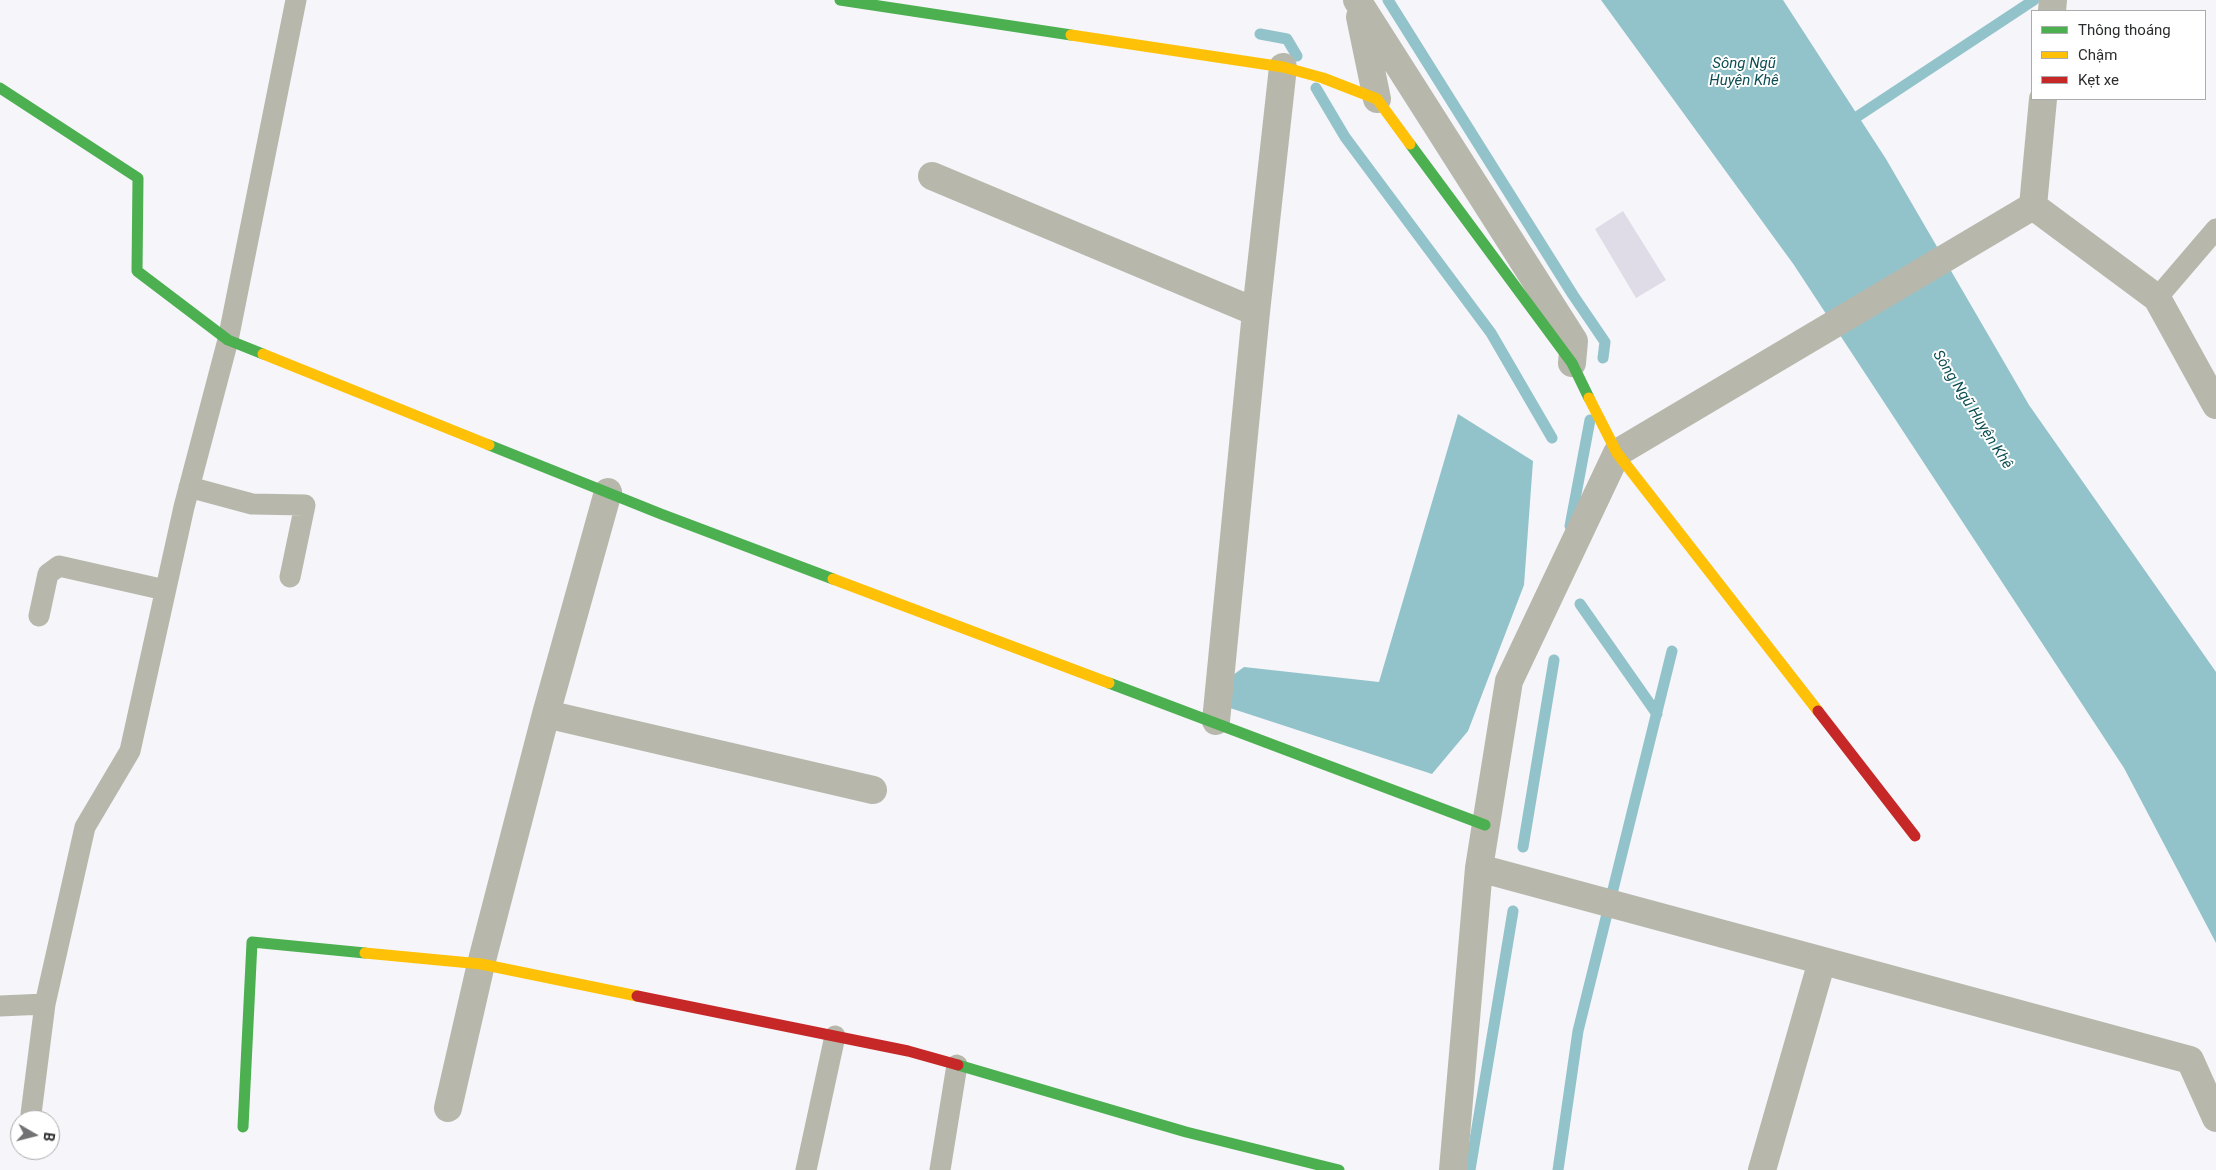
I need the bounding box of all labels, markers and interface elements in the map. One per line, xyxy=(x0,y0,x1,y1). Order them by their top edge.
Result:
legend xyxy=(2031,10,2206,100)
text: Thông thoáng xyxy=(2078,21,2171,39)
text: Chậm xyxy=(2078,46,2117,64)
water label: Sông Ngũ Huyện Khê xyxy=(1709,55,1779,90)
text: Kẹt xe xyxy=(2078,71,2119,89)
water label: Sông Ngũ Huyện Khê xyxy=(1928,347,2016,473)
north arrow xyxy=(10,1110,60,1160)
text: B xyxy=(40,1131,57,1142)

